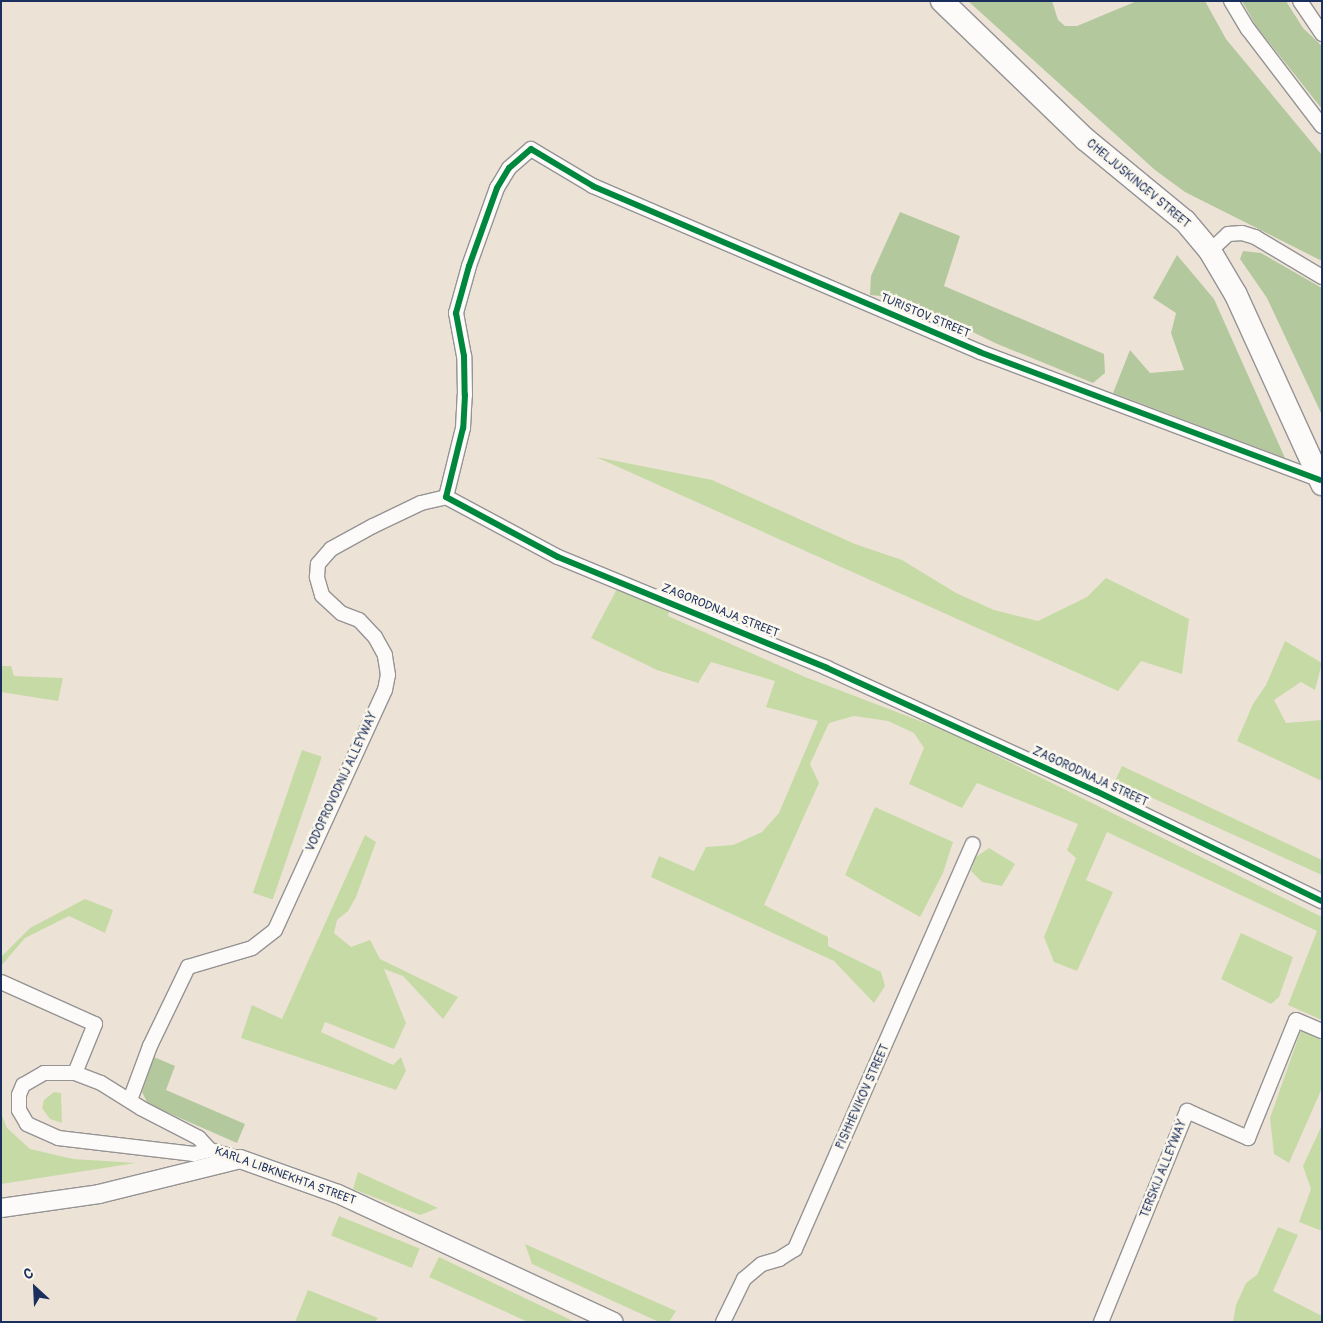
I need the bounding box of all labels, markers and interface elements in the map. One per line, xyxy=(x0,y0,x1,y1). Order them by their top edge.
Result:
street label: CHELJUSKINCEV STREET xyxy=(1083,137,1193,231)
street label: TURISTOV STREET xyxy=(878,291,972,341)
street label: ZAGORODNAJA STREET xyxy=(659,581,781,641)
street label: VODOPROVODNIJ ALLEYWAY xyxy=(303,710,381,854)
street label: ZAGORODNAJA STREET xyxy=(1030,744,1150,810)
street label: PISHHEVIKOV STREET xyxy=(833,1042,893,1152)
street label: TERSKIJ ALLEYWAY xyxy=(1138,1118,1190,1220)
street label: KARLA LIBKNEKHTA STREET xyxy=(213,1144,357,1208)
north arrow xyxy=(10,1263,60,1313)
text: С xyxy=(21,1264,36,1283)

